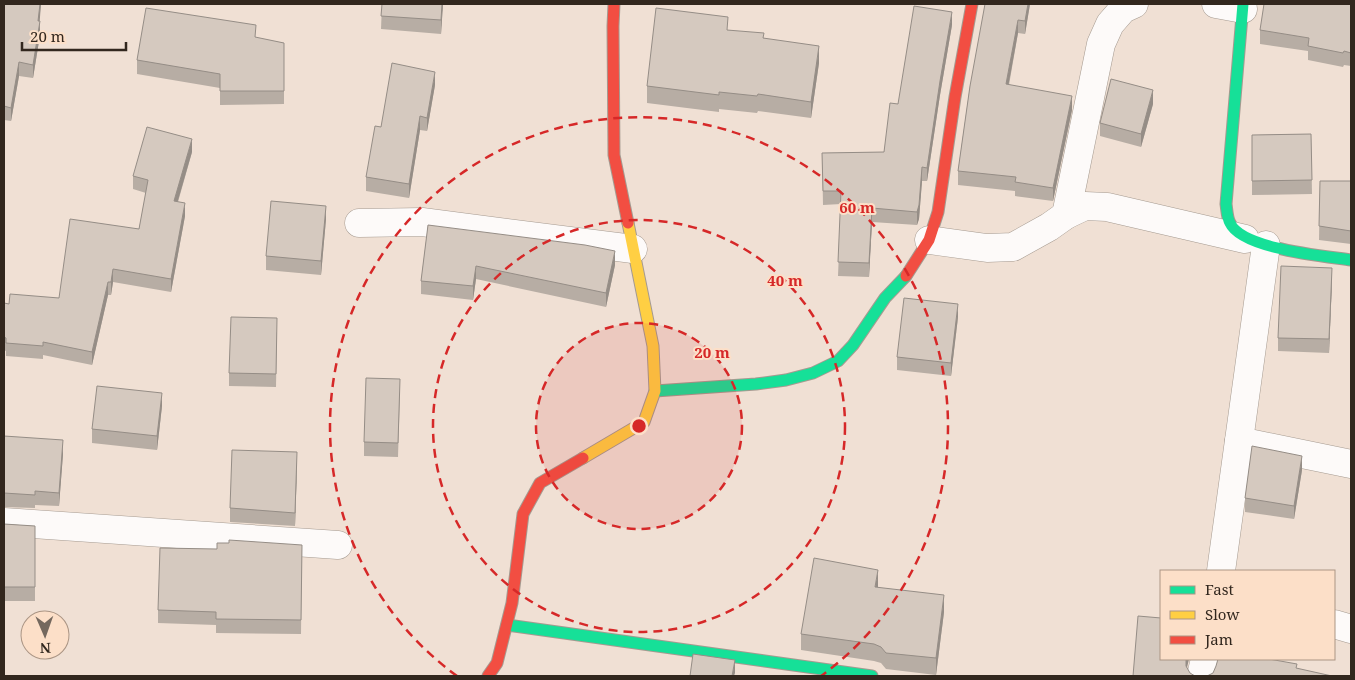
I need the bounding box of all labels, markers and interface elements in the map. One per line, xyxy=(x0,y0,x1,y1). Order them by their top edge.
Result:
scale bar xyxy=(22,20,126,52)
text: 20 m xyxy=(30,26,65,46)
text: 60 m xyxy=(839,197,875,217)
text: 40 m xyxy=(767,270,803,290)
text: 20 m xyxy=(694,342,730,362)
centre of rings xyxy=(630,417,648,435)
legend xyxy=(1160,570,1335,660)
text: Fast xyxy=(1205,579,1234,599)
text: Slow xyxy=(1205,604,1239,624)
north arrow xyxy=(20,610,70,660)
text: Jam xyxy=(1204,629,1233,649)
text: N xyxy=(40,639,51,658)

